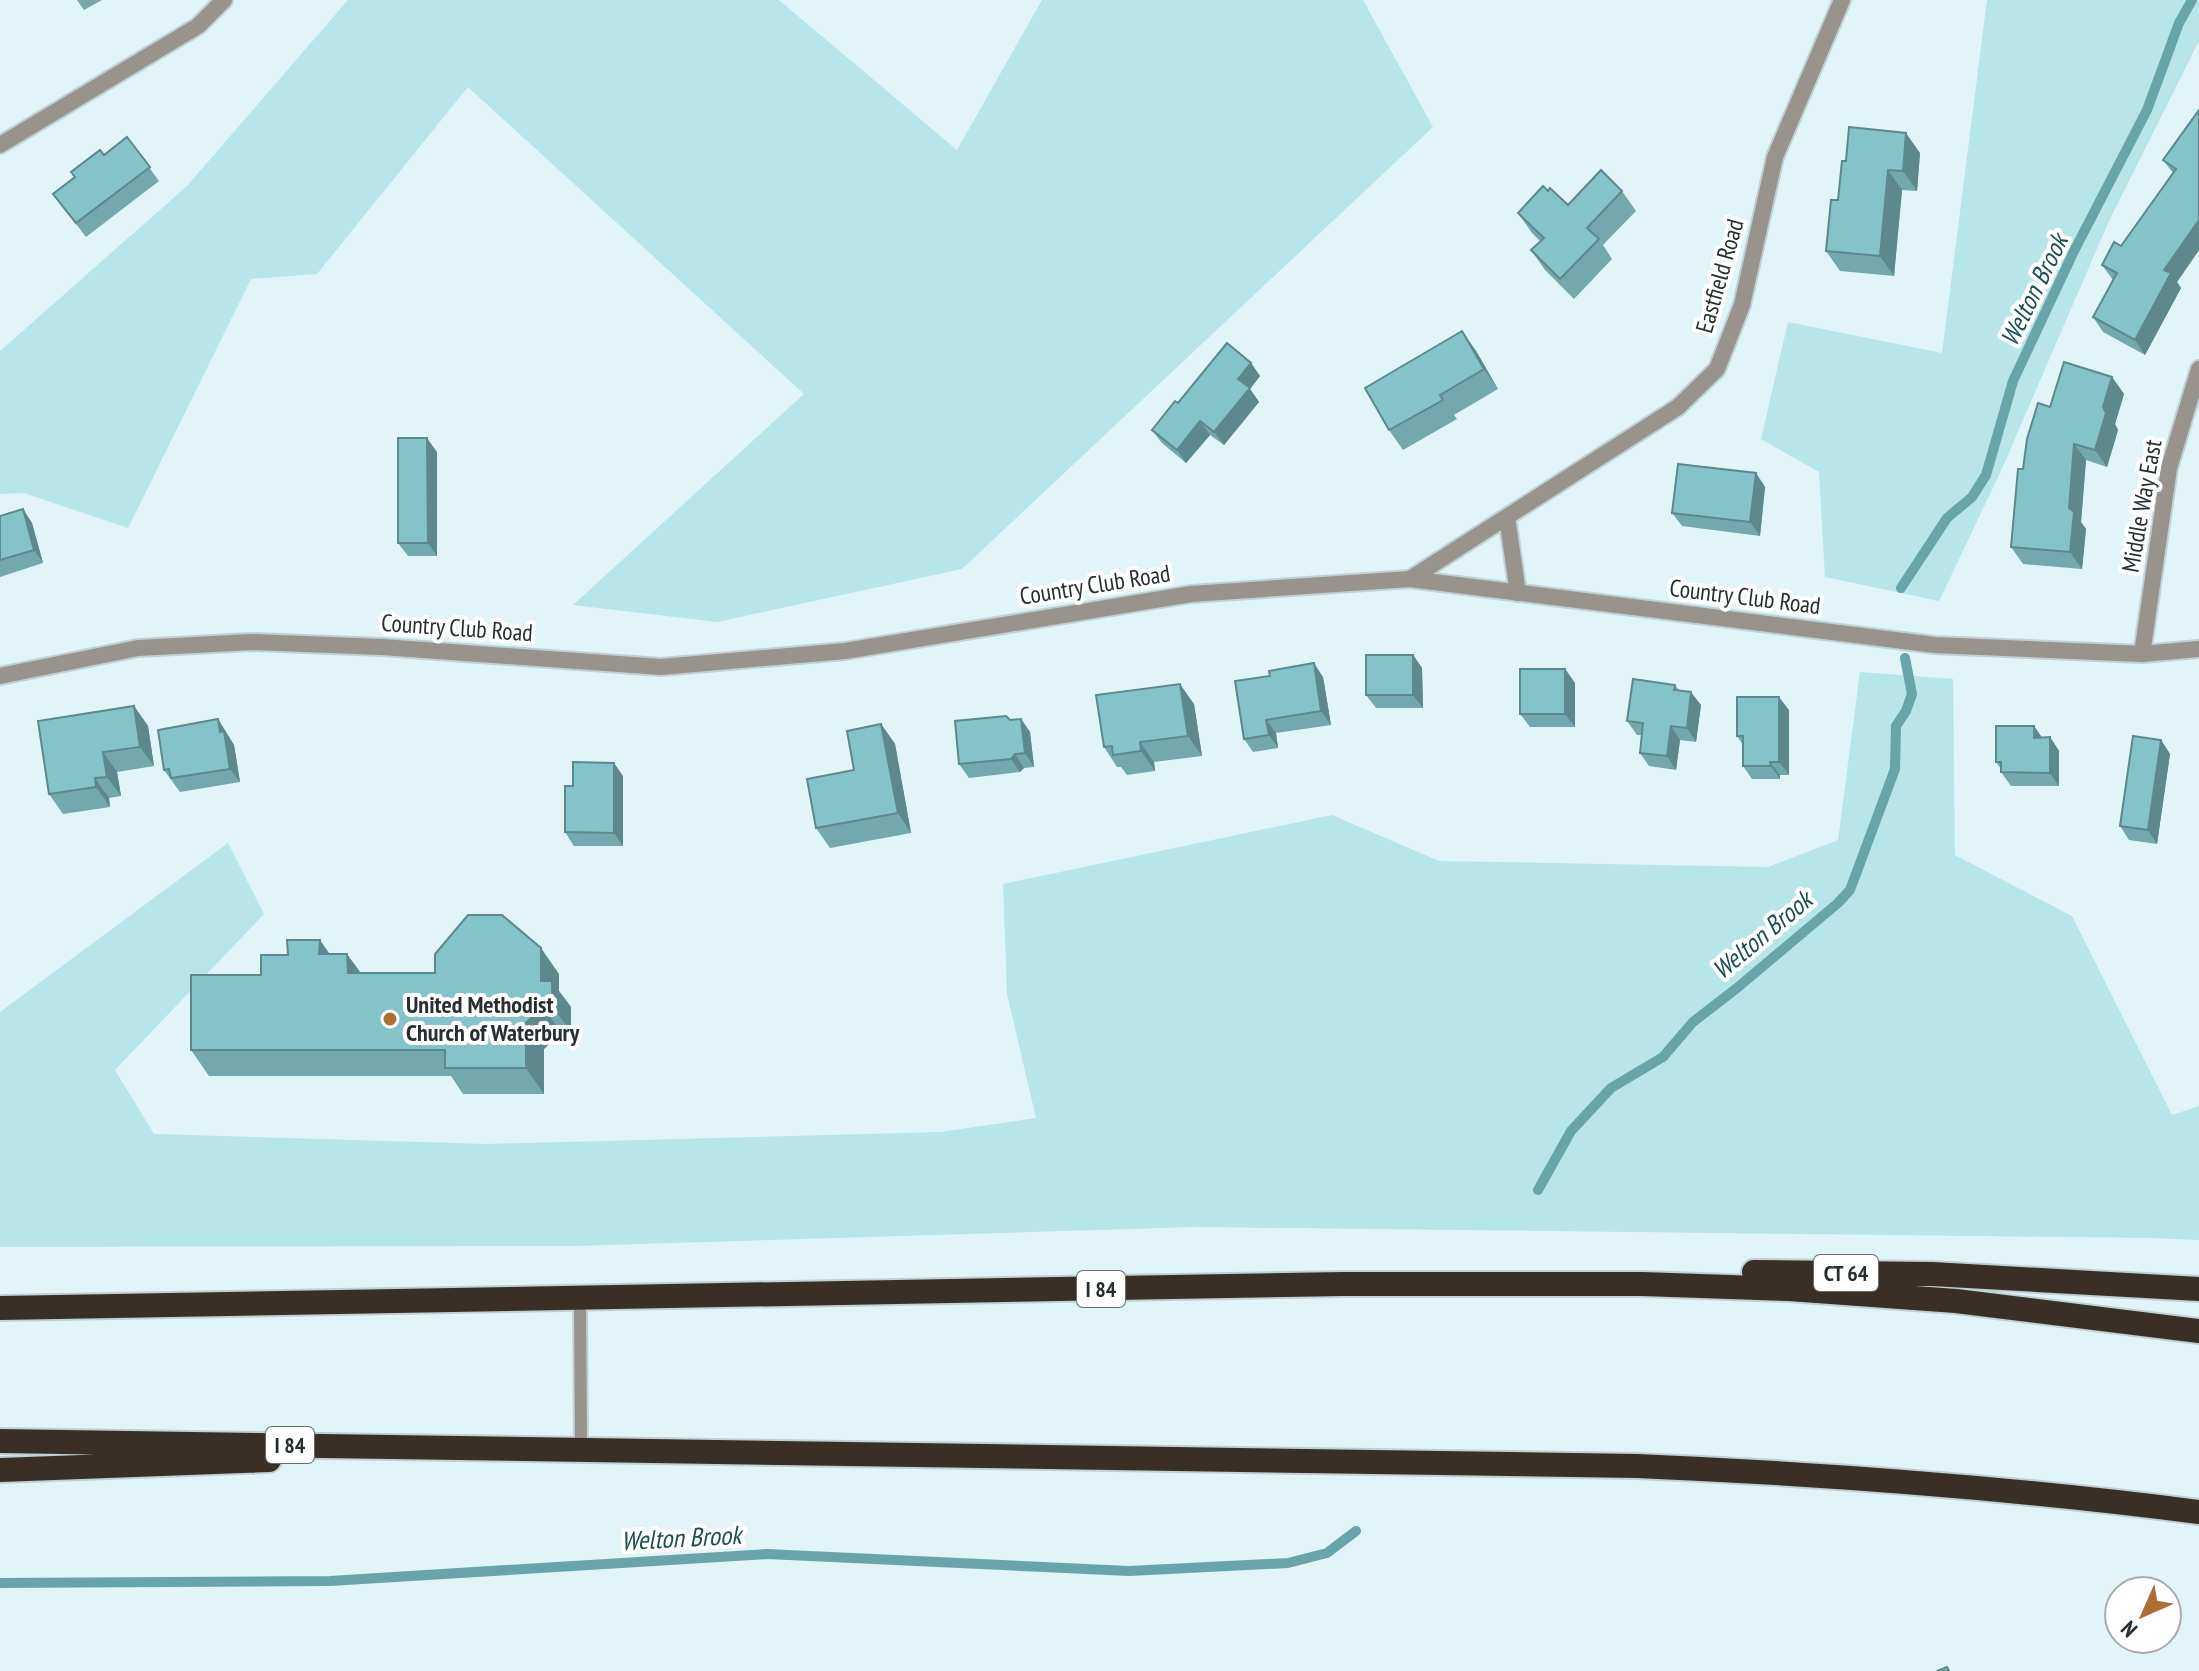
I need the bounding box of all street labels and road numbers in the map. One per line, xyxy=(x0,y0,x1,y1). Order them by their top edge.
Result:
street label: Eastfield Road xyxy=(1688,215,1751,336)
street label: Middle Way East xyxy=(2115,437,2169,575)
street label: Country Club Road xyxy=(1018,557,1172,612)
street label: Country Club Road xyxy=(1668,572,1822,621)
street label: Country Club Road xyxy=(380,607,534,648)
road number: CT 64 xyxy=(1814,1255,1878,1291)
road number: I 84 xyxy=(1077,1271,1125,1307)
road number: I 84 xyxy=(266,1427,314,1463)

